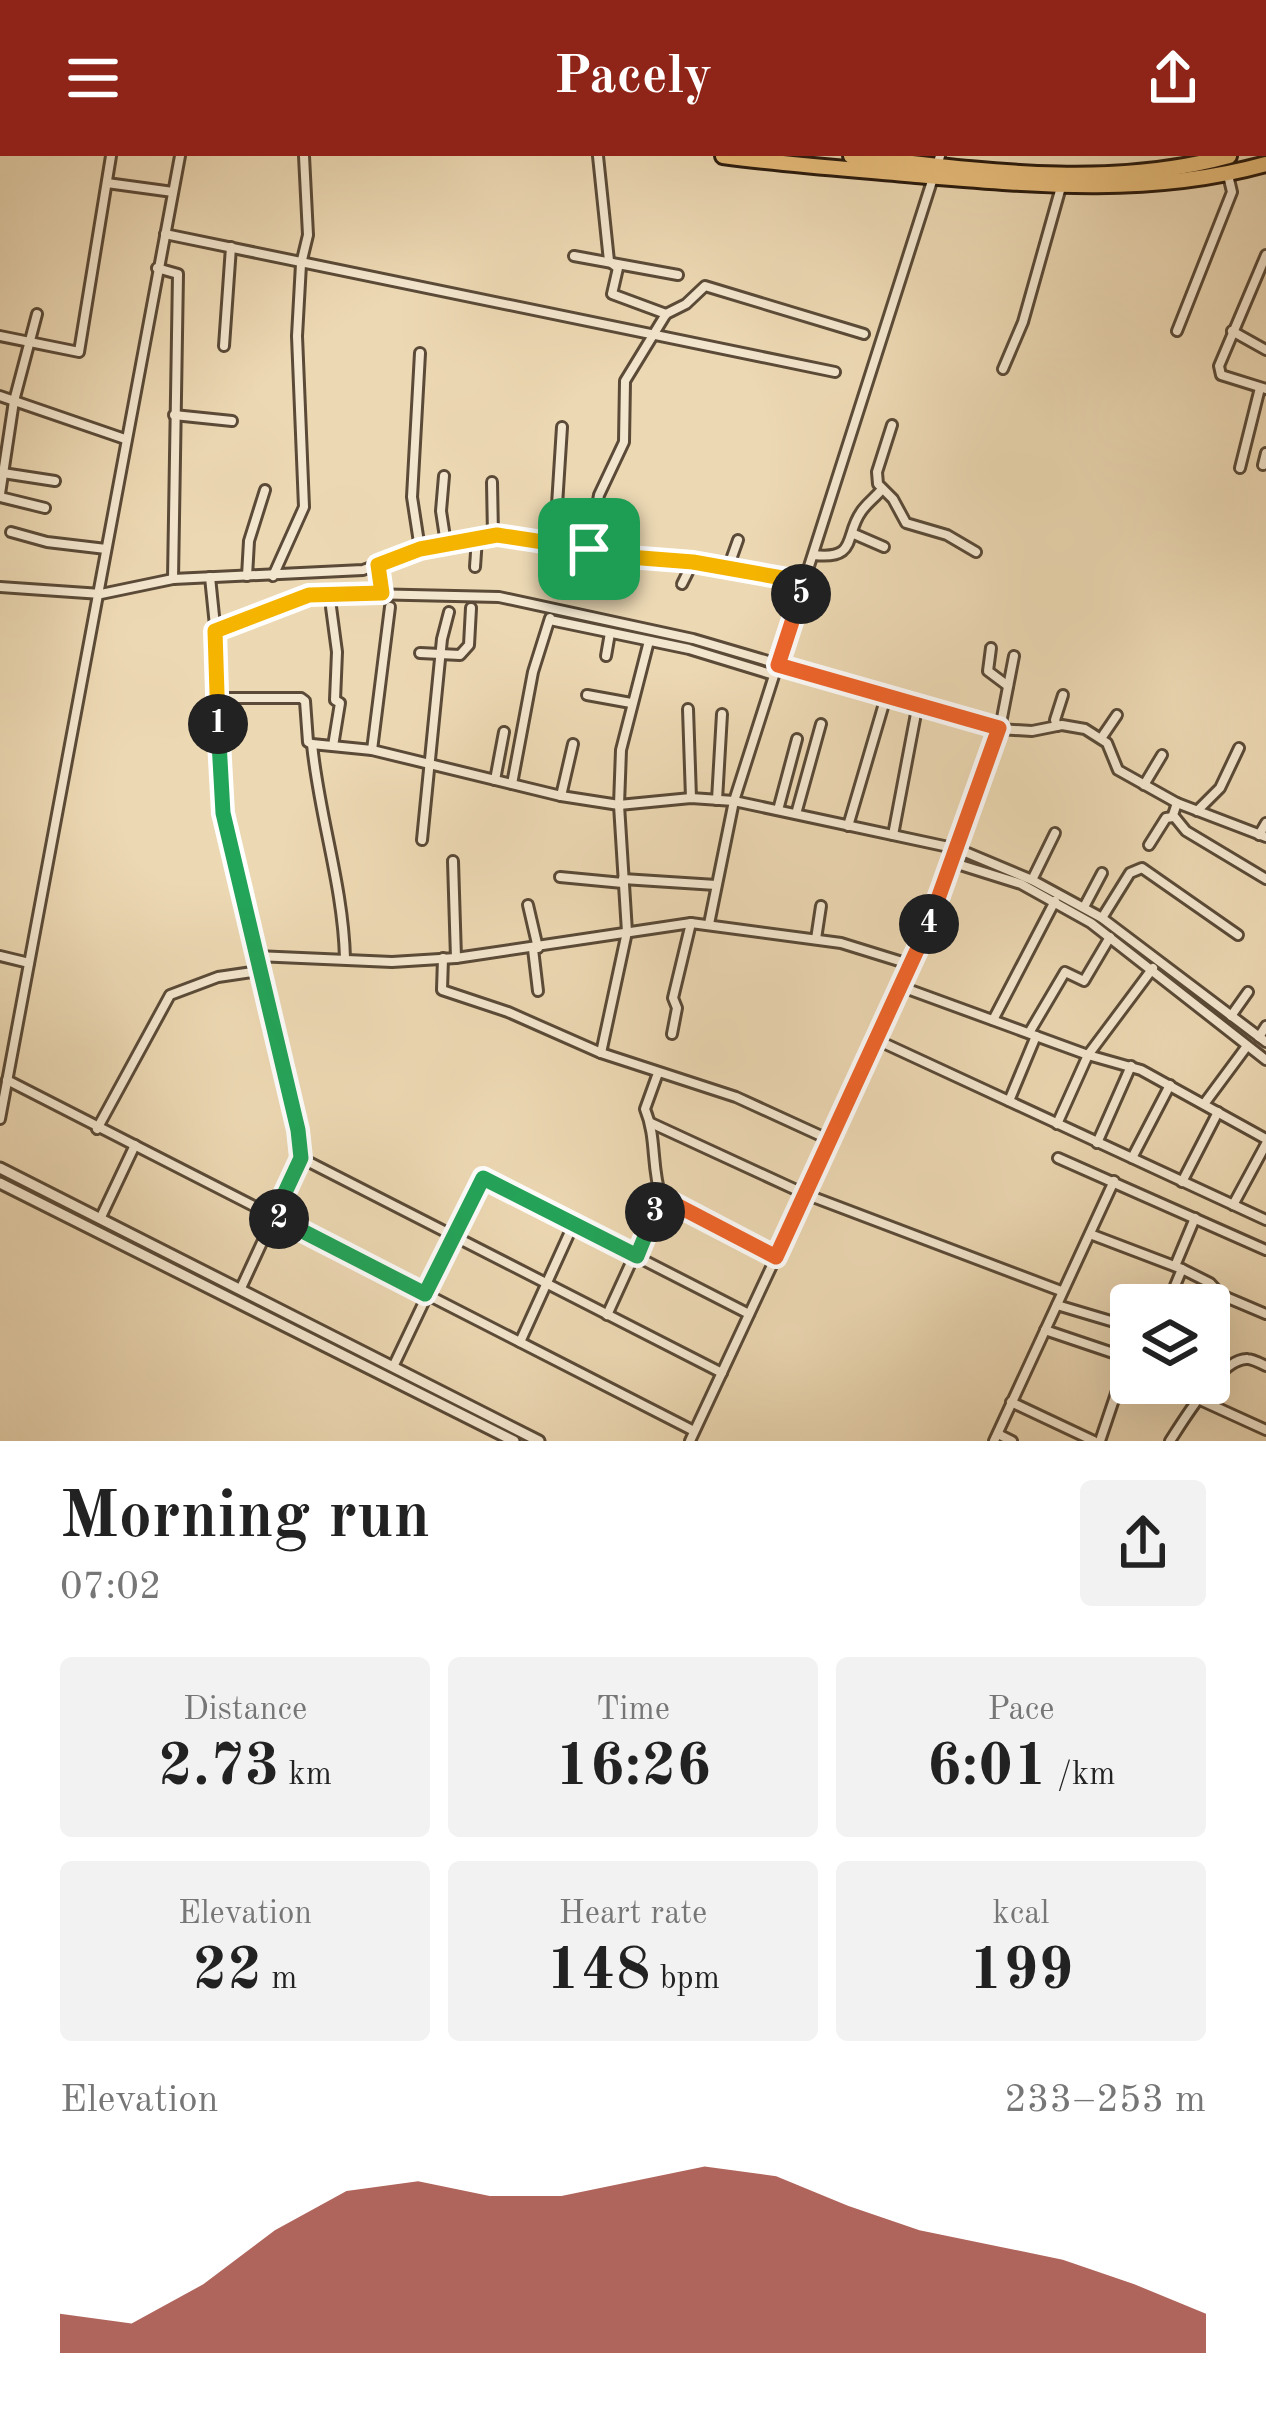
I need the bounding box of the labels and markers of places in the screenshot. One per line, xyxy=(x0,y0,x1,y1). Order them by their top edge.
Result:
pin xyxy=(538,498,640,600)
pin: 5 xyxy=(771,564,831,624)
pin: 1 xyxy=(188,694,248,754)
pin: 4 xyxy=(899,894,959,954)
pin: 3 xyxy=(625,1182,685,1242)
pin: 2 xyxy=(249,1189,309,1249)

